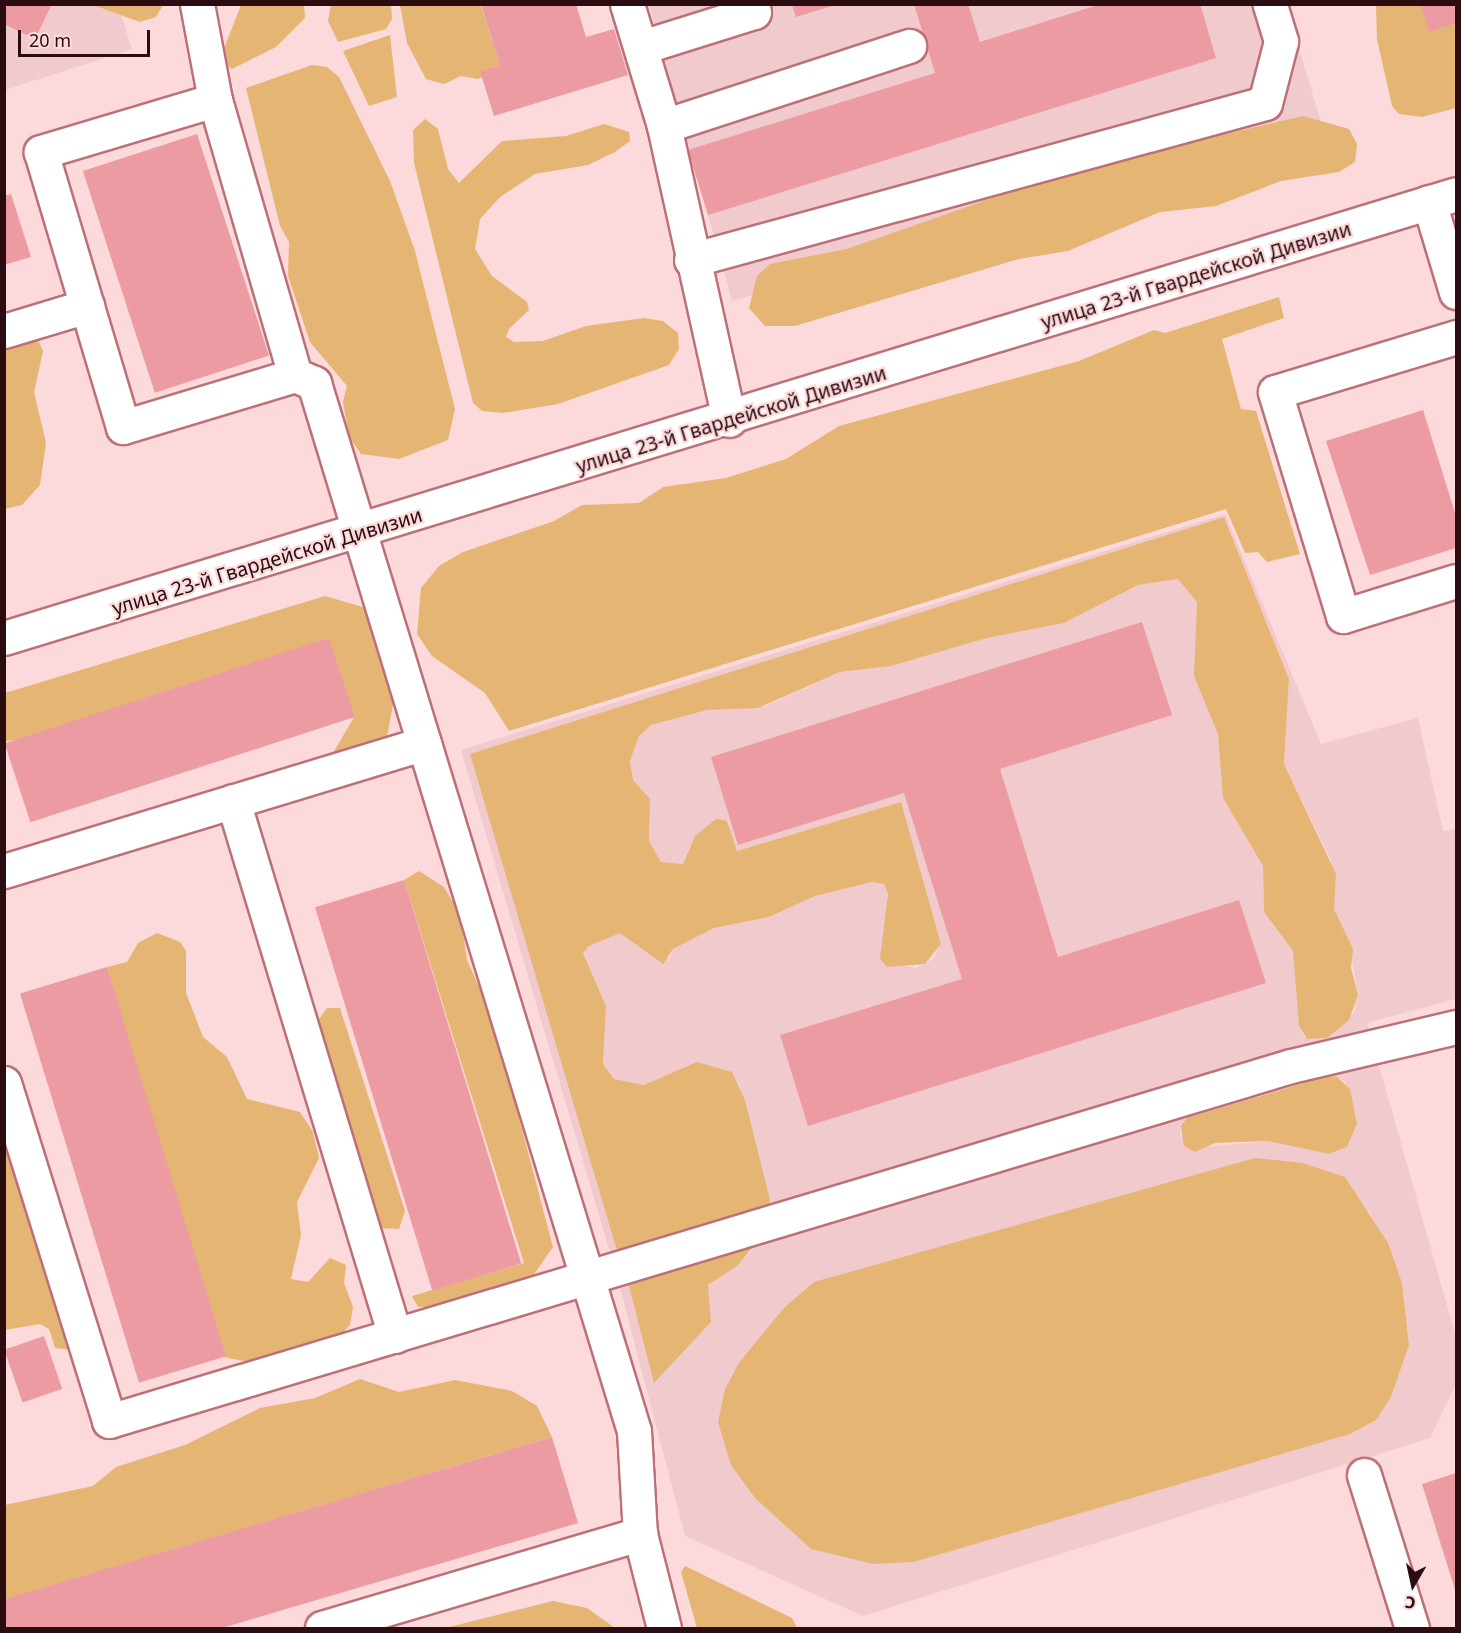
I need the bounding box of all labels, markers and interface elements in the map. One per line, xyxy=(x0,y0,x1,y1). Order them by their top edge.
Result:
scale bar xyxy=(21,18,153,56)
text: 20 m xyxy=(29,28,71,52)
street label: улица 23-й Гвардейской Дивизии xyxy=(1038,216,1354,334)
street label: улица 23-й Гвардейской Дивизии xyxy=(573,360,889,478)
street label: улица 23-й Гвардейской Дивизии xyxy=(109,502,425,620)
north arrow xyxy=(1383,1555,1443,1615)
text: С xyxy=(1403,1591,1417,1614)

